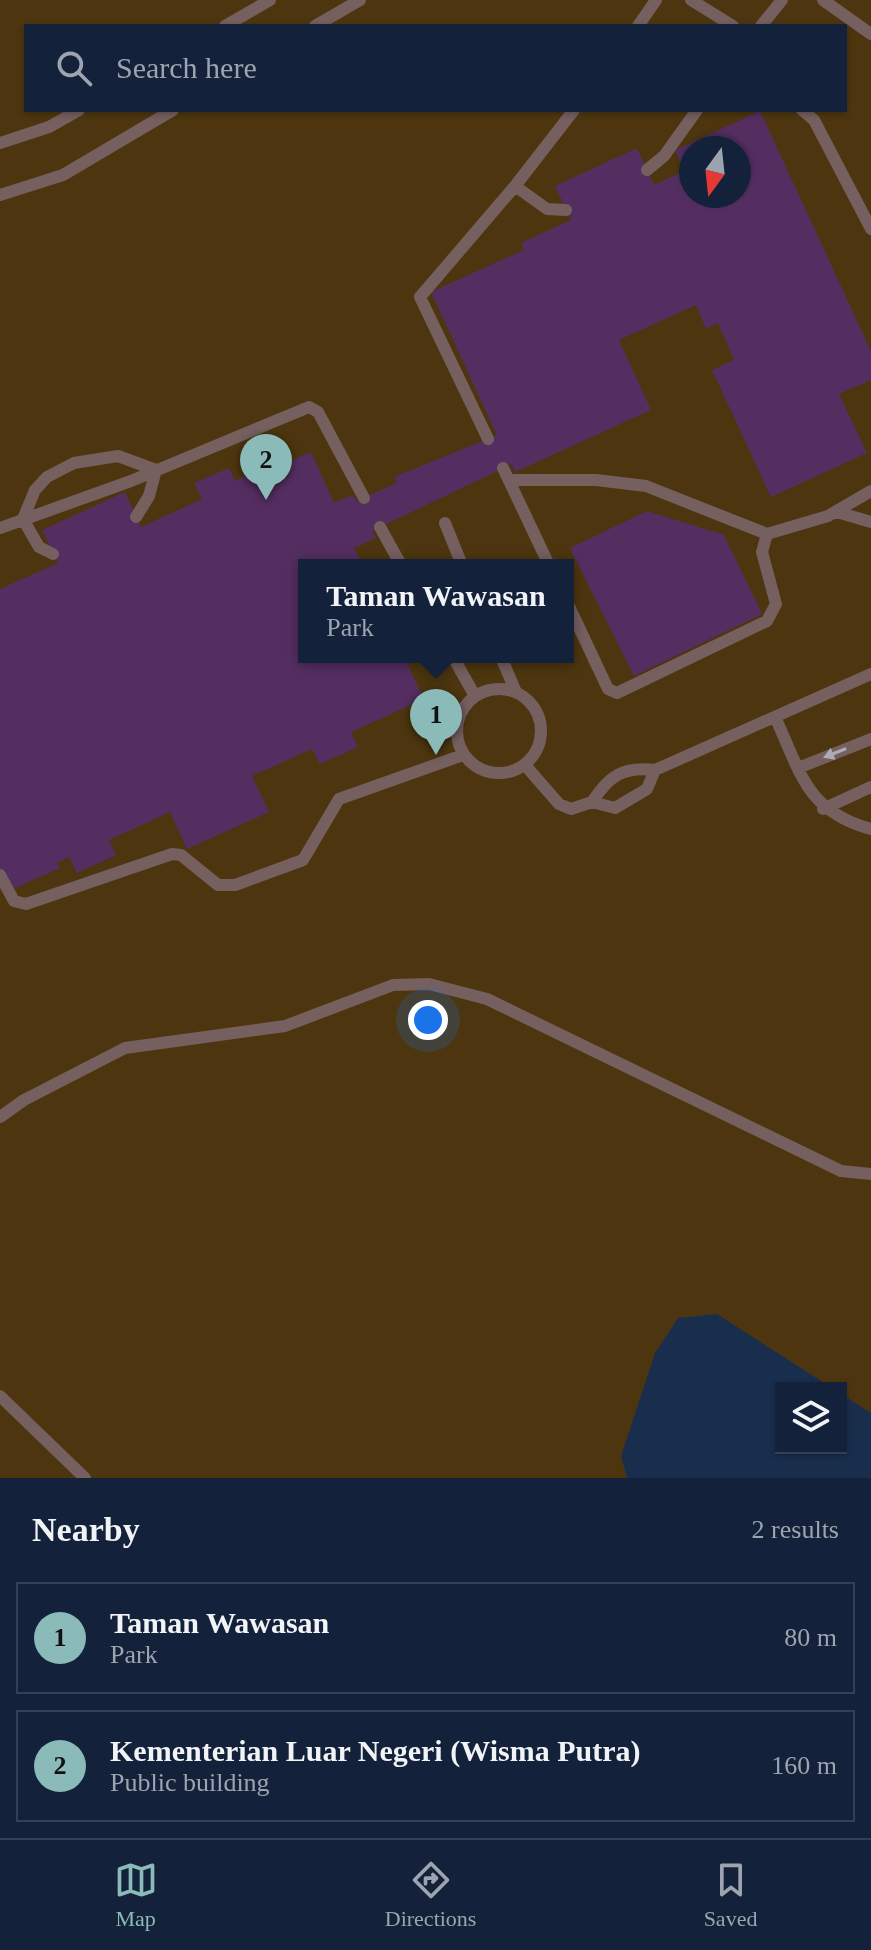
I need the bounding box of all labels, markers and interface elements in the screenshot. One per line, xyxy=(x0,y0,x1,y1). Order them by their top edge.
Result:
search box xyxy=(24,24,847,112)
icon: search xyxy=(52,46,96,90)
text: Search here xyxy=(116,51,257,84)
north arrow xyxy=(679,136,751,208)
pin: 2 xyxy=(240,434,292,500)
popup xyxy=(298,559,574,663)
text: Taman Wawasan xyxy=(326,579,546,612)
text: Park xyxy=(326,613,374,642)
pin: 1 xyxy=(410,689,462,755)
one-way arrow xyxy=(823,747,847,760)
your location xyxy=(408,1000,448,1040)
map controls xyxy=(775,1382,847,1454)
button: layers xyxy=(775,1382,847,1454)
text: Nearby xyxy=(32,1511,140,1548)
text: 2 results xyxy=(752,1515,839,1544)
text: Taman Wawasan xyxy=(110,1606,329,1639)
text: 1 xyxy=(54,1623,67,1652)
text: 80 m xyxy=(784,1623,837,1652)
text: Park xyxy=(110,1640,158,1669)
text: Kementerian Luar Negeri (Wisma Putra) xyxy=(110,1734,640,1767)
text: 2 xyxy=(54,1751,67,1780)
text: 160 m xyxy=(771,1751,837,1780)
text: Public building xyxy=(110,1768,270,1797)
tab: Map xyxy=(114,1858,158,1932)
tab: Directions xyxy=(385,1858,476,1932)
tab: Saved xyxy=(704,1858,757,1932)

